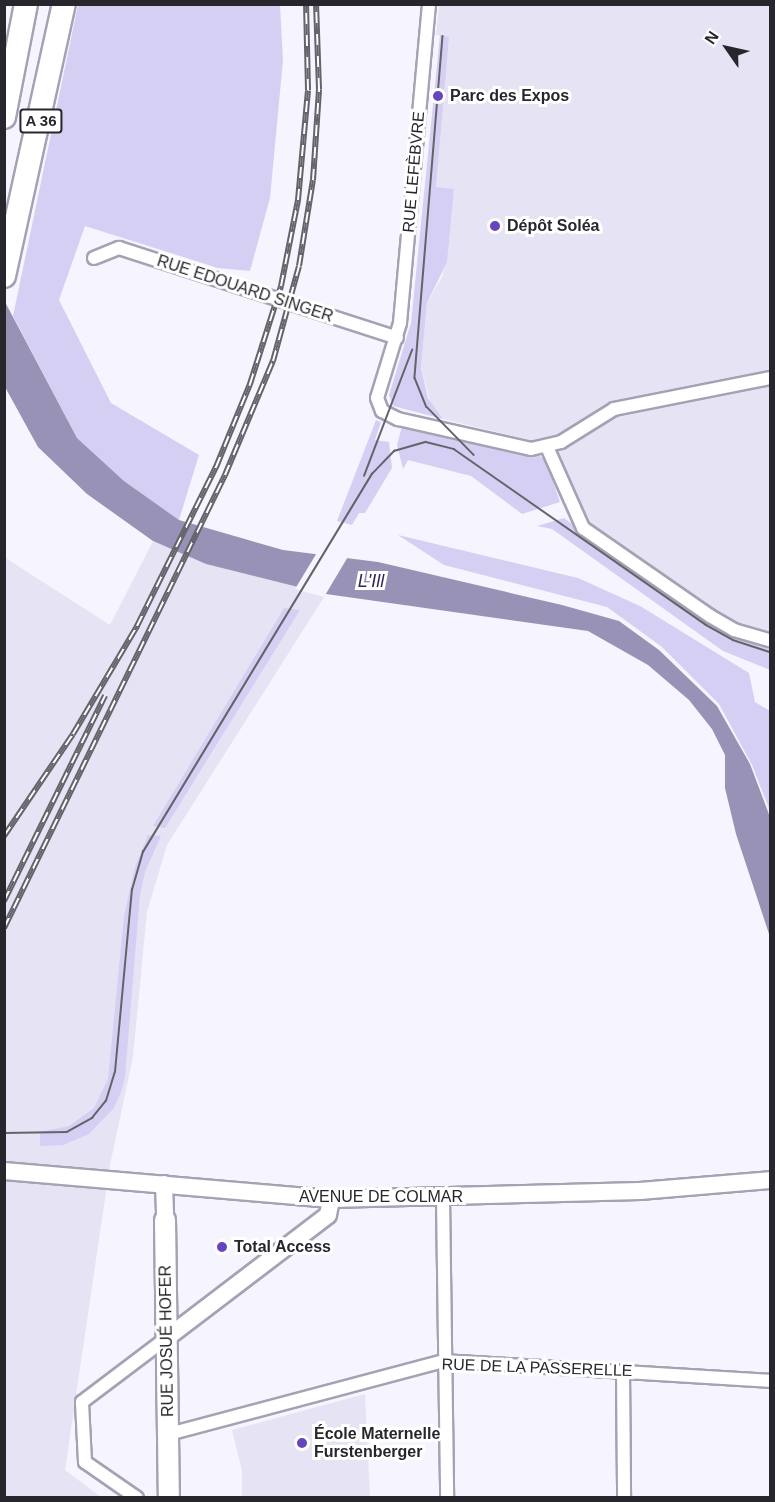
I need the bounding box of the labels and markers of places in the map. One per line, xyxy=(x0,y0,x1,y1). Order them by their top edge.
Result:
place label: Parc des Expos xyxy=(450,86,569,106)
marker: Parc des Expos xyxy=(431,89,445,103)
place label: Dépôt Soléa xyxy=(507,216,599,236)
marker: Dépôt Soléa xyxy=(488,219,502,233)
place label: Total Access xyxy=(234,1237,332,1257)
marker: Total Access xyxy=(215,1240,229,1254)
place label: École Maternelle Furstenberger xyxy=(314,1424,440,1462)
marker: École Maternelle Furstenberger xyxy=(295,1436,309,1450)

